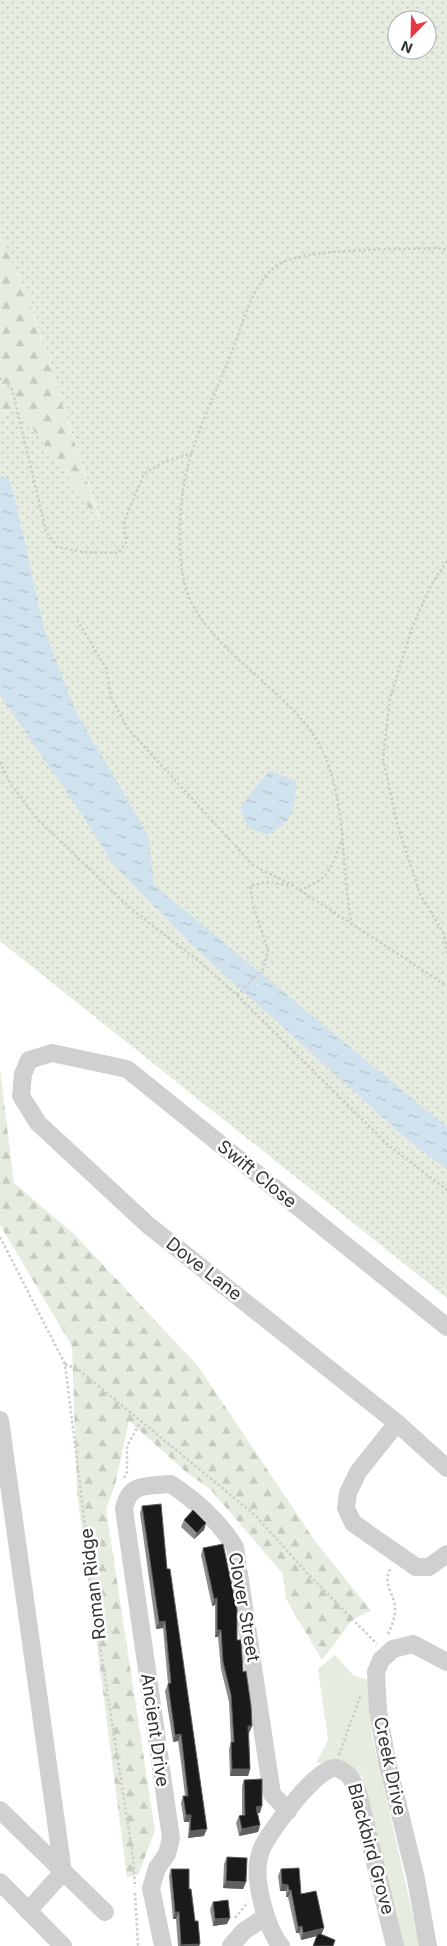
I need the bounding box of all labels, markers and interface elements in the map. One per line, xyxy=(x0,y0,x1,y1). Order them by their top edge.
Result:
north arrow xyxy=(387,10,437,60)
text: N xyxy=(398,38,415,57)
street label: Swift Close xyxy=(213,1135,301,1212)
street label: Dove Lane xyxy=(162,1233,246,1305)
street label: Roman Ridge xyxy=(75,1527,110,1641)
street label: Clover Street xyxy=(225,1551,264,1663)
street label: Ancient Drive xyxy=(137,1672,174,1788)
street label: Creek Drive xyxy=(370,1715,411,1817)
street label: Blackbird Grove xyxy=(344,1781,399,1917)

